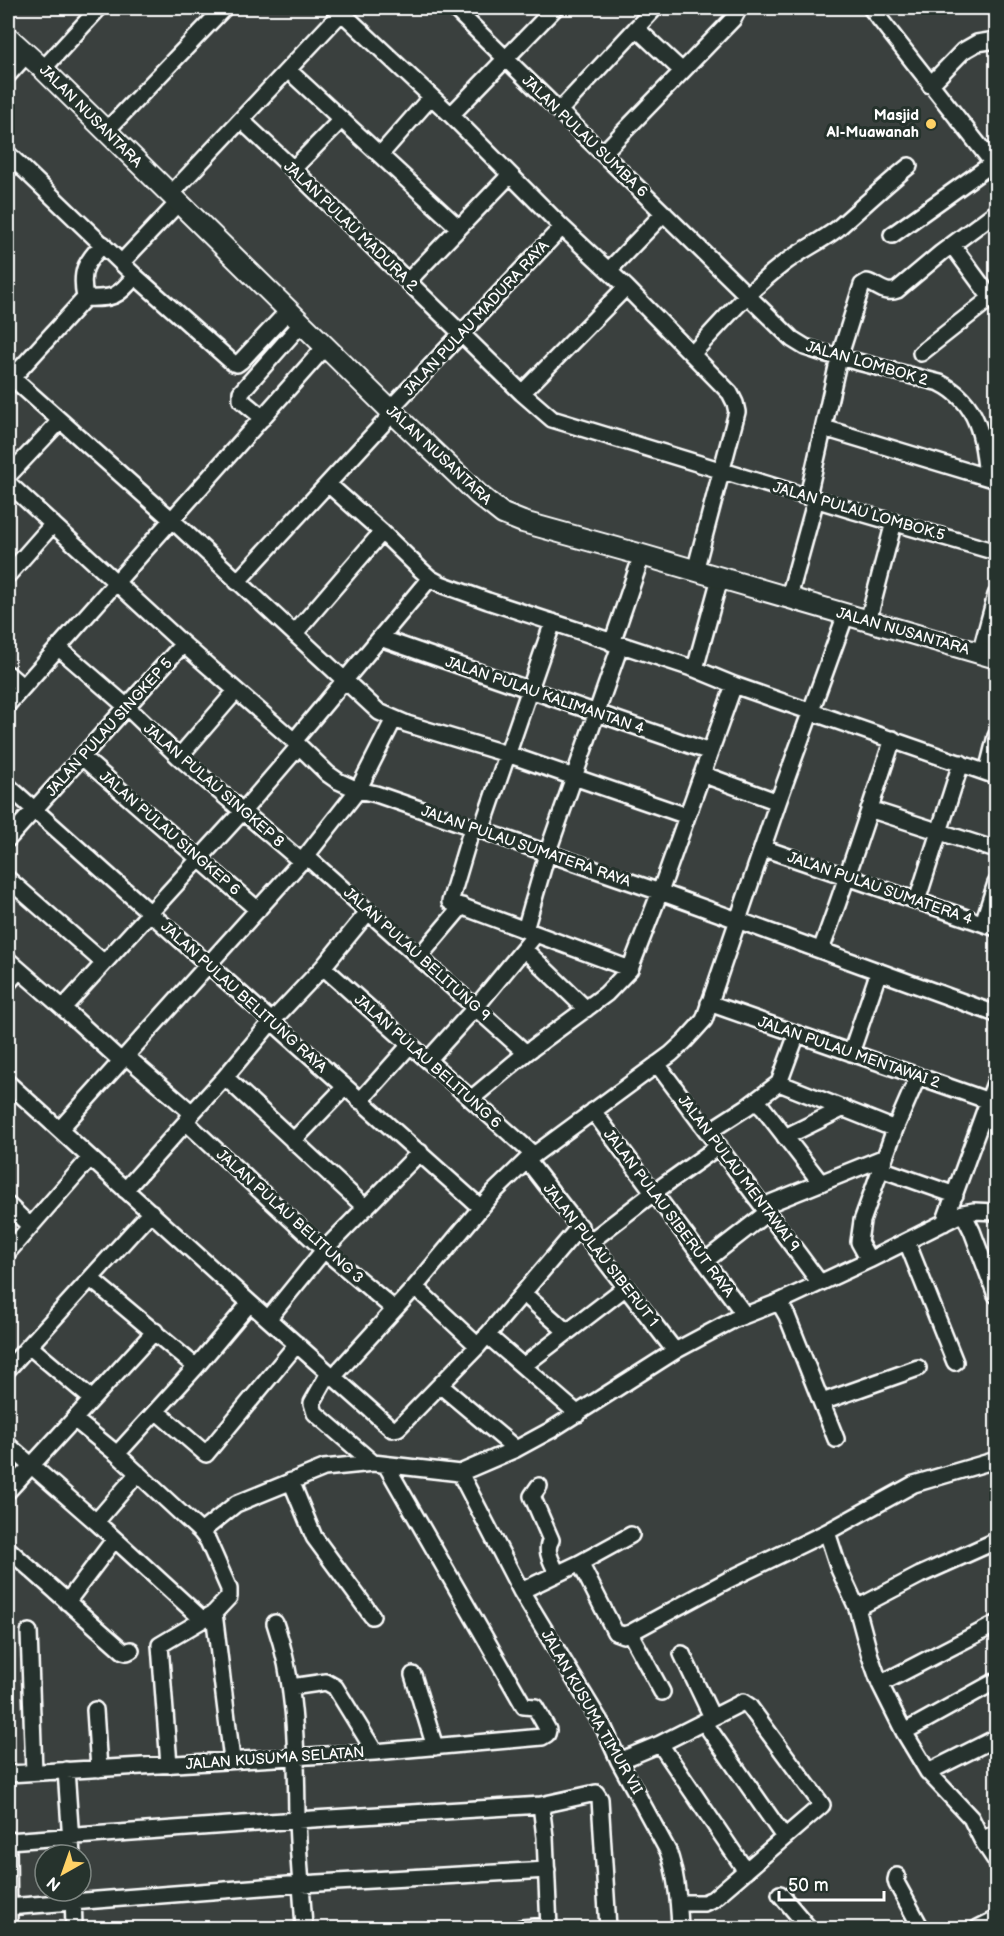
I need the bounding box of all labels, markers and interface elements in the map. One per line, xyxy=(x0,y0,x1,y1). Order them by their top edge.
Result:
street label: JALAN NUSANTARA xyxy=(35,61,147,172)
street label: JALAN PULAU SUMBA 6 xyxy=(518,71,652,201)
place label: Masjid Al-Muawanah xyxy=(826,106,919,142)
marker: Masjid Al-Muawanah xyxy=(924,117,938,131)
street label: JALAN PULAU MADURA 2 xyxy=(280,157,422,295)
street label: JALAN PULAU MADURA RAYA xyxy=(399,236,554,400)
street label: JALAN LOMBOK 2 xyxy=(804,337,930,390)
street label: JALAN NUSANTARA xyxy=(382,401,496,510)
street label: JALAN PULAU LOMBOK.5 xyxy=(771,478,947,545)
street label: JALAN NUSANTARA xyxy=(834,603,972,660)
street label: JALAN PULAU KALIMANTAN 4 xyxy=(443,652,647,738)
street label: JALAN PULAU SINGKEP 5 xyxy=(42,654,177,801)
street label: JALAN PULAU SINGKEP 8 xyxy=(139,719,288,852)
street label: JALAN PULAU SINGKEP 6 xyxy=(95,767,244,900)
street label: JALAN PULAU SUMATERA RAYA xyxy=(419,802,634,892)
street label: JALAN PULAU SUMATERA 4 xyxy=(785,848,975,929)
street label: JALAN PULAU BELITUNG 9 xyxy=(339,883,494,1025)
street label: JALAN PULAU BELITUNG RAYA xyxy=(157,918,331,1078)
street label: JALAN PULAU BELITUNG 6 xyxy=(350,990,505,1133)
street label: JALAN PULAU MENTAWAI 2 xyxy=(755,1012,943,1093)
street label: JALAN PULAU MENTAWAI 9 xyxy=(673,1091,804,1255)
street label: JALAN PULAU SIBERUT RAYA xyxy=(599,1125,739,1302)
street label: JALAN PULAU BELITUNG 3 xyxy=(212,1145,367,1288)
street label: JALAN PULAU SIBERUT 1 xyxy=(539,1180,662,1331)
street label: JALAN KUSUMA TIMUR VII xyxy=(537,1627,647,1798)
street label: JALAN KUSUMA SELATAN xyxy=(185,1743,365,1774)
north arrow xyxy=(33,1843,93,1903)
scale bar xyxy=(779,1864,884,1902)
text: N xyxy=(44,1872,65,1894)
text: 50 m xyxy=(788,1875,829,1896)

